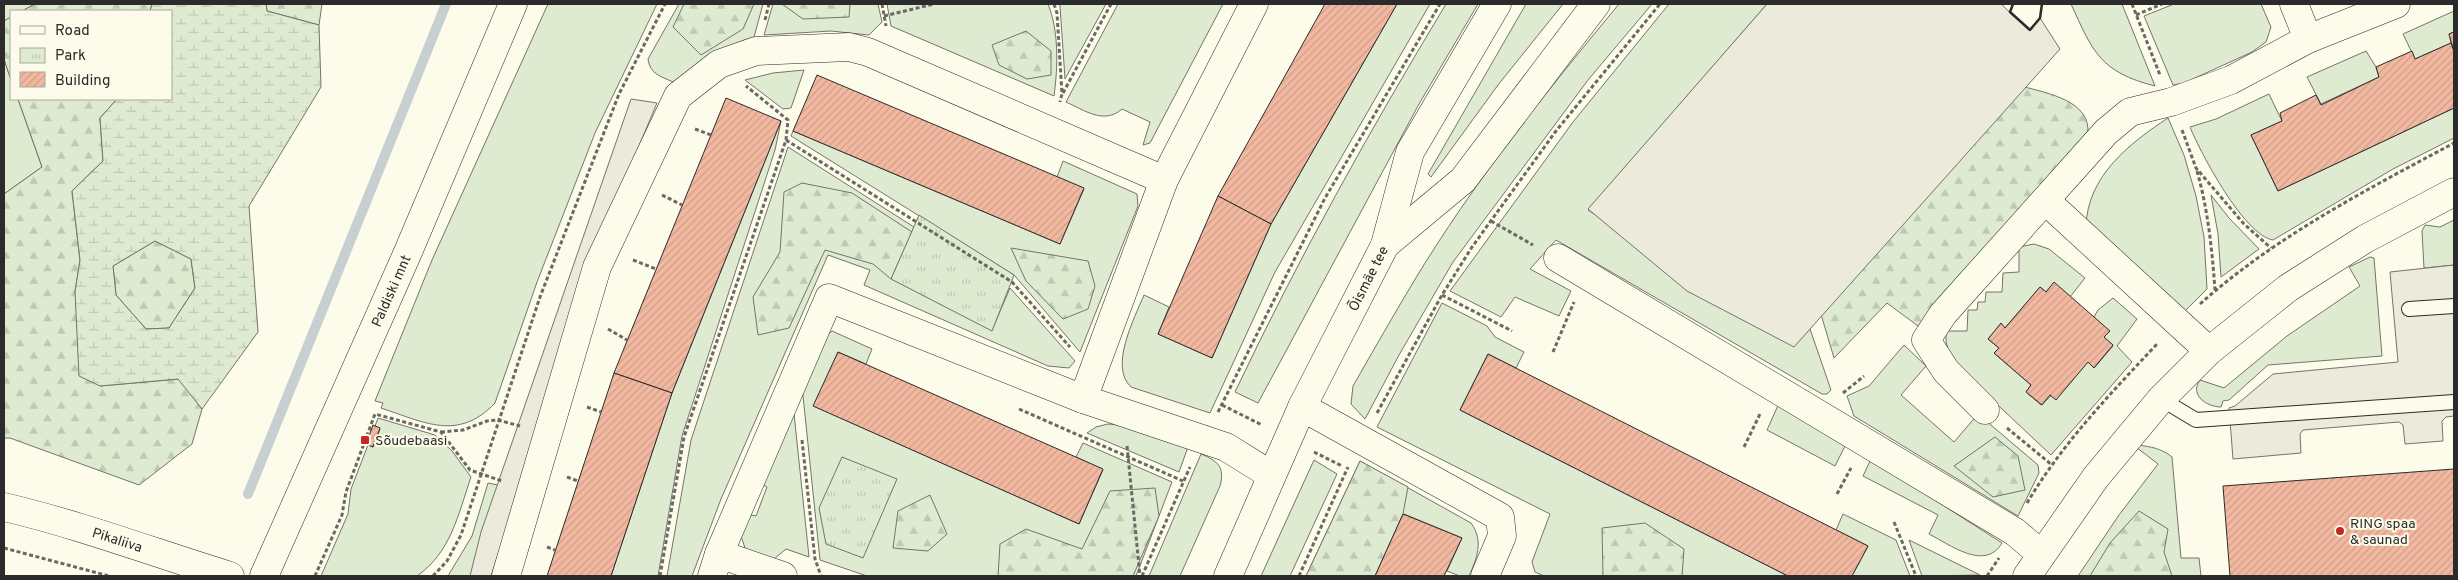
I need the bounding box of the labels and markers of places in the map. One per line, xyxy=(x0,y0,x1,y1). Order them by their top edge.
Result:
place label: Sõudebaasi xyxy=(375,433,447,450)
marker: Sõudebaasi xyxy=(359,434,371,446)
place label: RING spaa & saunad xyxy=(2350,516,2416,549)
marker: RING spaa & saunad xyxy=(2334,525,2346,537)

